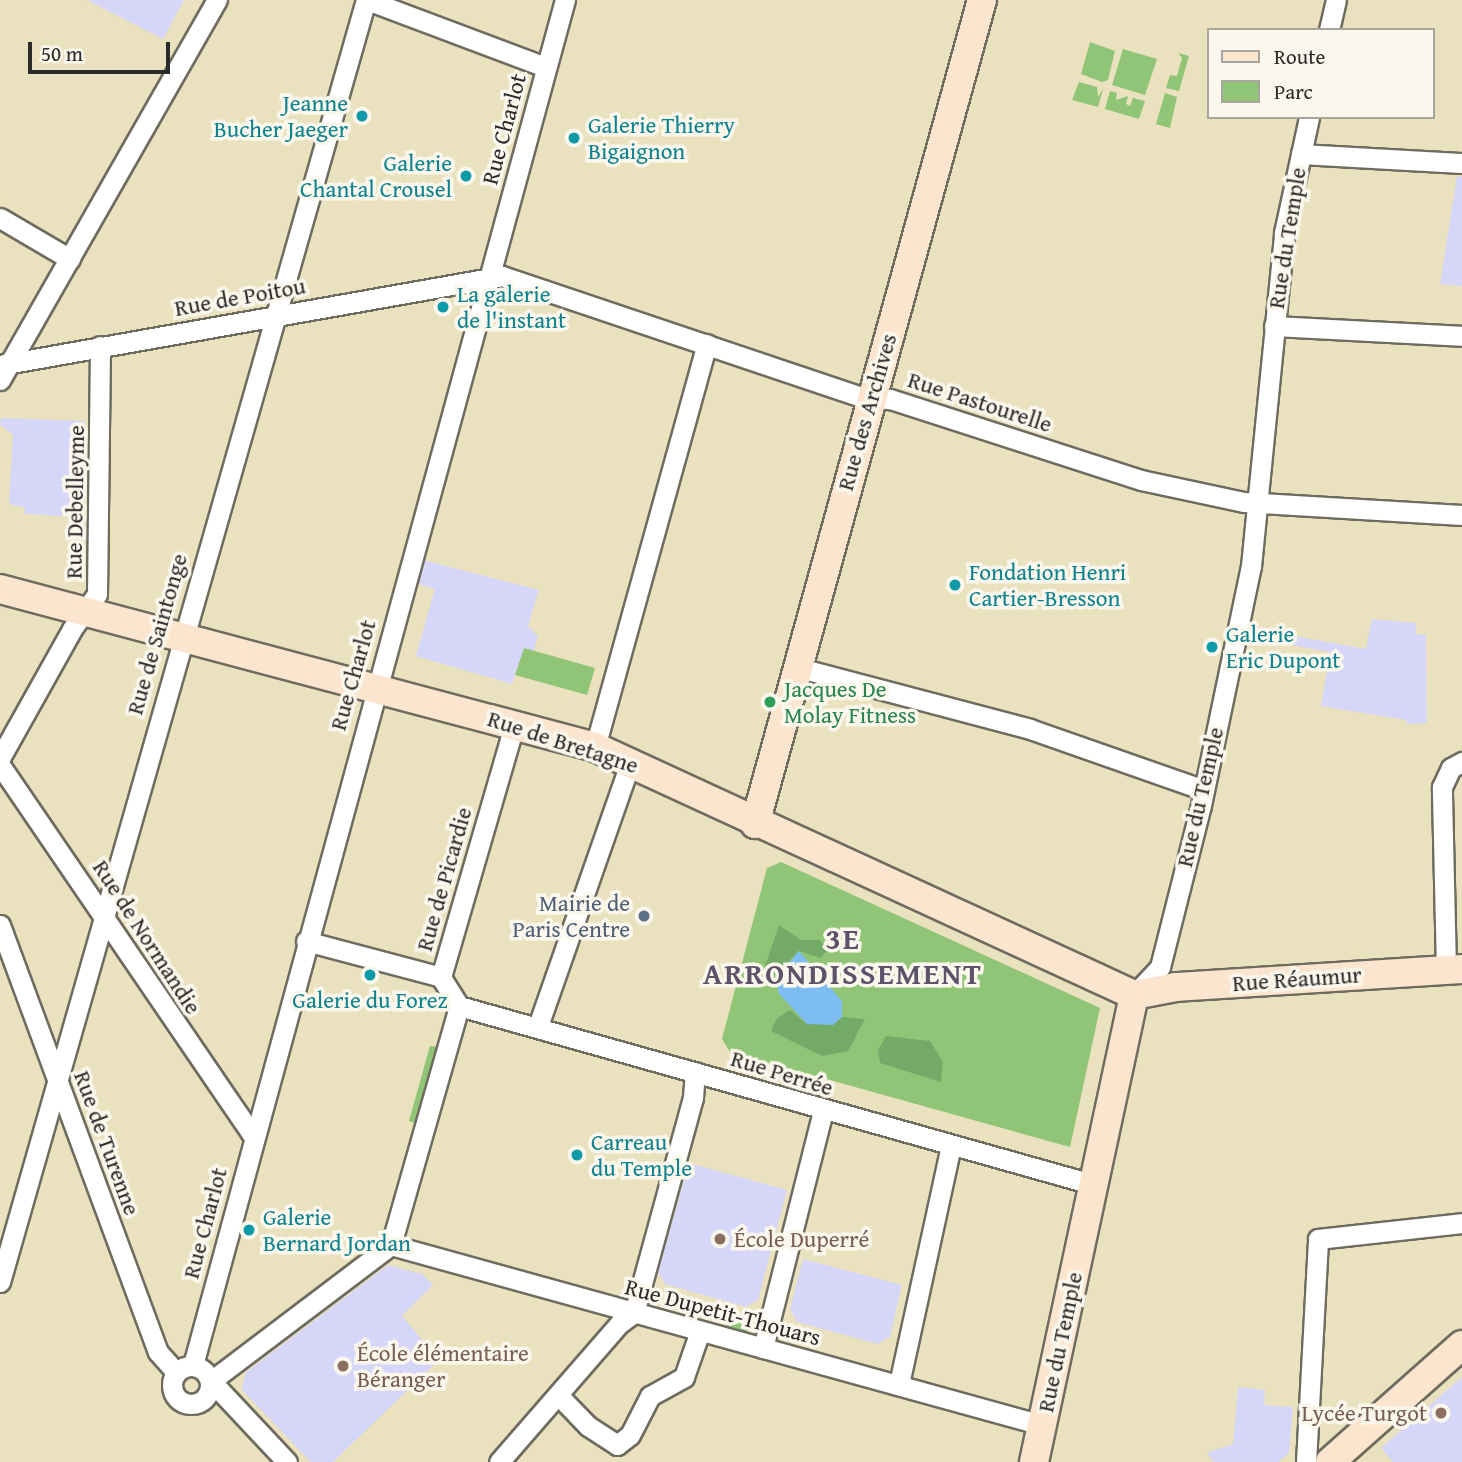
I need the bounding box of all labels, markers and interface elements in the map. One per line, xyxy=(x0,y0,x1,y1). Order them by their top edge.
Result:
scale bar xyxy=(32,28,173,72)
legend xyxy=(1206,28,1434,119)
text: 50 m xyxy=(41,38,83,69)
text: Route xyxy=(1274,41,1325,72)
street label: Rue Charlot xyxy=(476,71,532,187)
text: Parc xyxy=(1274,76,1313,107)
place label: Jeanne Bucher Jaeger xyxy=(214,89,348,143)
marker: Jeanne Bucher Jaeger xyxy=(354,108,370,124)
place label: Galerie Thierry Bigaignon xyxy=(588,111,735,165)
marker: Galerie Thierry Bigaignon xyxy=(566,130,582,146)
place label: Galerie Chantal Crousel xyxy=(300,149,452,203)
street label: Rue du Temple xyxy=(1262,165,1312,311)
marker: Galerie Chantal Crousel xyxy=(458,168,474,184)
street label: Rue de Poitou xyxy=(172,272,308,322)
place label: La galerie de l'instant xyxy=(457,280,566,334)
marker: La galerie de l'instant xyxy=(435,299,451,315)
street label: Rue des Archives xyxy=(831,330,903,494)
street label: Rue Pastourelle xyxy=(904,366,1056,438)
street label: Rue Debelleyme xyxy=(60,425,90,579)
street label: Rue de Saintonge xyxy=(121,550,193,718)
place label: Fondation Henri Cartier-Bresson xyxy=(969,558,1126,612)
marker: Fondation Henri Cartier-Bresson xyxy=(947,577,963,593)
street label: Rue Charlot xyxy=(324,617,382,733)
place label: Galerie Eric Dupont xyxy=(1226,620,1340,674)
marker: Galerie Eric Dupont xyxy=(1204,639,1220,655)
place label: Jacques De Molay Fitness xyxy=(784,675,916,729)
marker: Jacques De Molay Fitness xyxy=(762,694,778,710)
street label: Rue de Bretagne xyxy=(484,705,642,779)
street label: Rue du Temple xyxy=(1171,724,1229,870)
street label: Rue de Picardie xyxy=(410,804,478,954)
street label: Rue de Normandie xyxy=(87,855,207,1019)
place label: Mairie de Paris Centre xyxy=(512,889,630,943)
marker: Mairie de Paris Centre xyxy=(636,908,652,924)
district label: 3E ARRONDISSEMENT xyxy=(705,920,981,990)
street label: Rue Réaumur xyxy=(1231,961,1363,997)
marker: Galerie du Forez xyxy=(362,967,378,983)
place label: Galerie du Forez xyxy=(292,986,448,1014)
street label: Rue Perrée xyxy=(728,1044,836,1102)
street label: Rue de Turenne xyxy=(68,1067,146,1219)
place label: Carreau du Temple xyxy=(591,1128,692,1182)
marker: Carreau du Temple xyxy=(569,1147,585,1163)
street label: Rue Charlot xyxy=(177,1165,233,1281)
place label: Galerie Bernard Jordan xyxy=(263,1203,411,1257)
marker: Galerie Bernard Jordan xyxy=(241,1222,257,1238)
place label: École Duperré xyxy=(734,1225,869,1253)
marker: École Duperré xyxy=(712,1231,728,1247)
street label: Rue du Temple xyxy=(1032,1269,1088,1415)
street label: Rue Dupetit-Thouars xyxy=(622,1273,824,1351)
place label: École élémentaire Béranger xyxy=(357,1339,529,1393)
marker: École élémentaire Béranger xyxy=(335,1358,351,1374)
place label: Lycée Turgot xyxy=(1301,1399,1427,1427)
marker: Lycée Turgot xyxy=(1433,1405,1449,1421)

